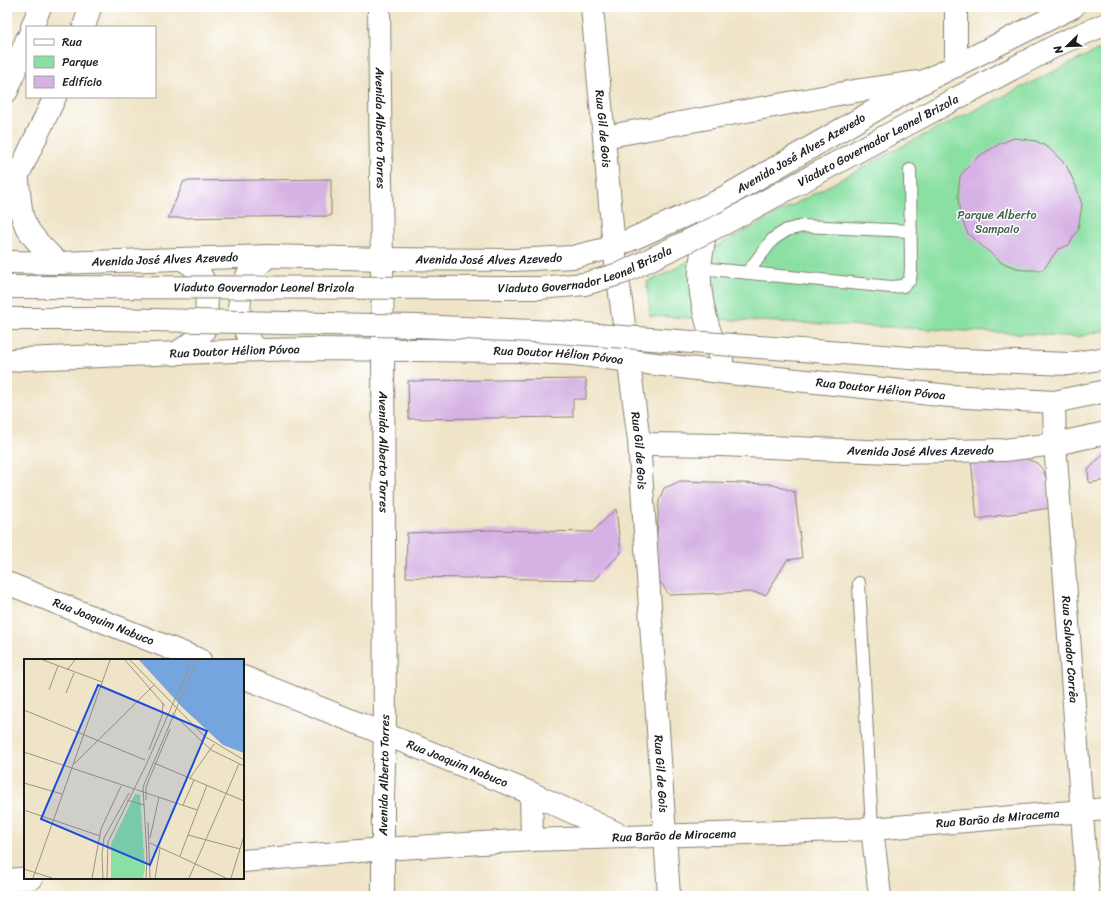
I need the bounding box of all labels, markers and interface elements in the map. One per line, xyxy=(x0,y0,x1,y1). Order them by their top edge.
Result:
legend xyxy=(26,26,156,98)
north arrow xyxy=(1047,26,1087,66)
text: Rua xyxy=(62,31,83,53)
text: N xyxy=(1048,42,1069,58)
text: Parque xyxy=(62,51,99,73)
street label: Avenida Alberto Torres xyxy=(369,66,392,189)
text: Edifício xyxy=(62,71,102,93)
street label: Viaduto Governador Leonel Brizola xyxy=(793,88,963,193)
street label: Rua Gil de Gois xyxy=(589,89,618,168)
street label: Avenida José Alves Azevedo xyxy=(731,107,870,200)
park label: Parque Alberto Sampaio xyxy=(957,204,1037,240)
street label: Viaduto Governador Leonel Brizola xyxy=(498,239,677,299)
street label: Avenida José Alves Azevedo xyxy=(90,246,239,273)
street label: Avenida José Alves Azevedo xyxy=(414,247,563,271)
street label: Viaduto Governador Leonel Brizola xyxy=(174,276,355,299)
street label: Rua Doutor Hélion Póvoa xyxy=(169,338,300,364)
street label: Rua Doutor Hélion Póvoa xyxy=(494,340,625,371)
street label: Rua Doutor Hélion Póvoa xyxy=(815,371,946,406)
street label: Avenida Alberto Torres xyxy=(372,390,395,513)
street label: Rua Gil de Gois xyxy=(624,410,653,490)
street label: Avenida José Alves Azevedo xyxy=(846,439,994,463)
street label: Rua Joaquim Nabuco xyxy=(50,591,158,652)
street label: Rua Salvador Corrêa xyxy=(1055,595,1085,704)
inset map xyxy=(24,659,244,879)
street label: Avenida Alberto Torres xyxy=(372,714,396,837)
street label: Rua Joaquim Nabuco xyxy=(403,733,511,794)
street label: Rua Gil de Gois xyxy=(647,734,674,813)
street label: Rua Barão de Miracema xyxy=(935,802,1060,835)
street label: Rua Barão de Miracema xyxy=(612,822,736,848)

